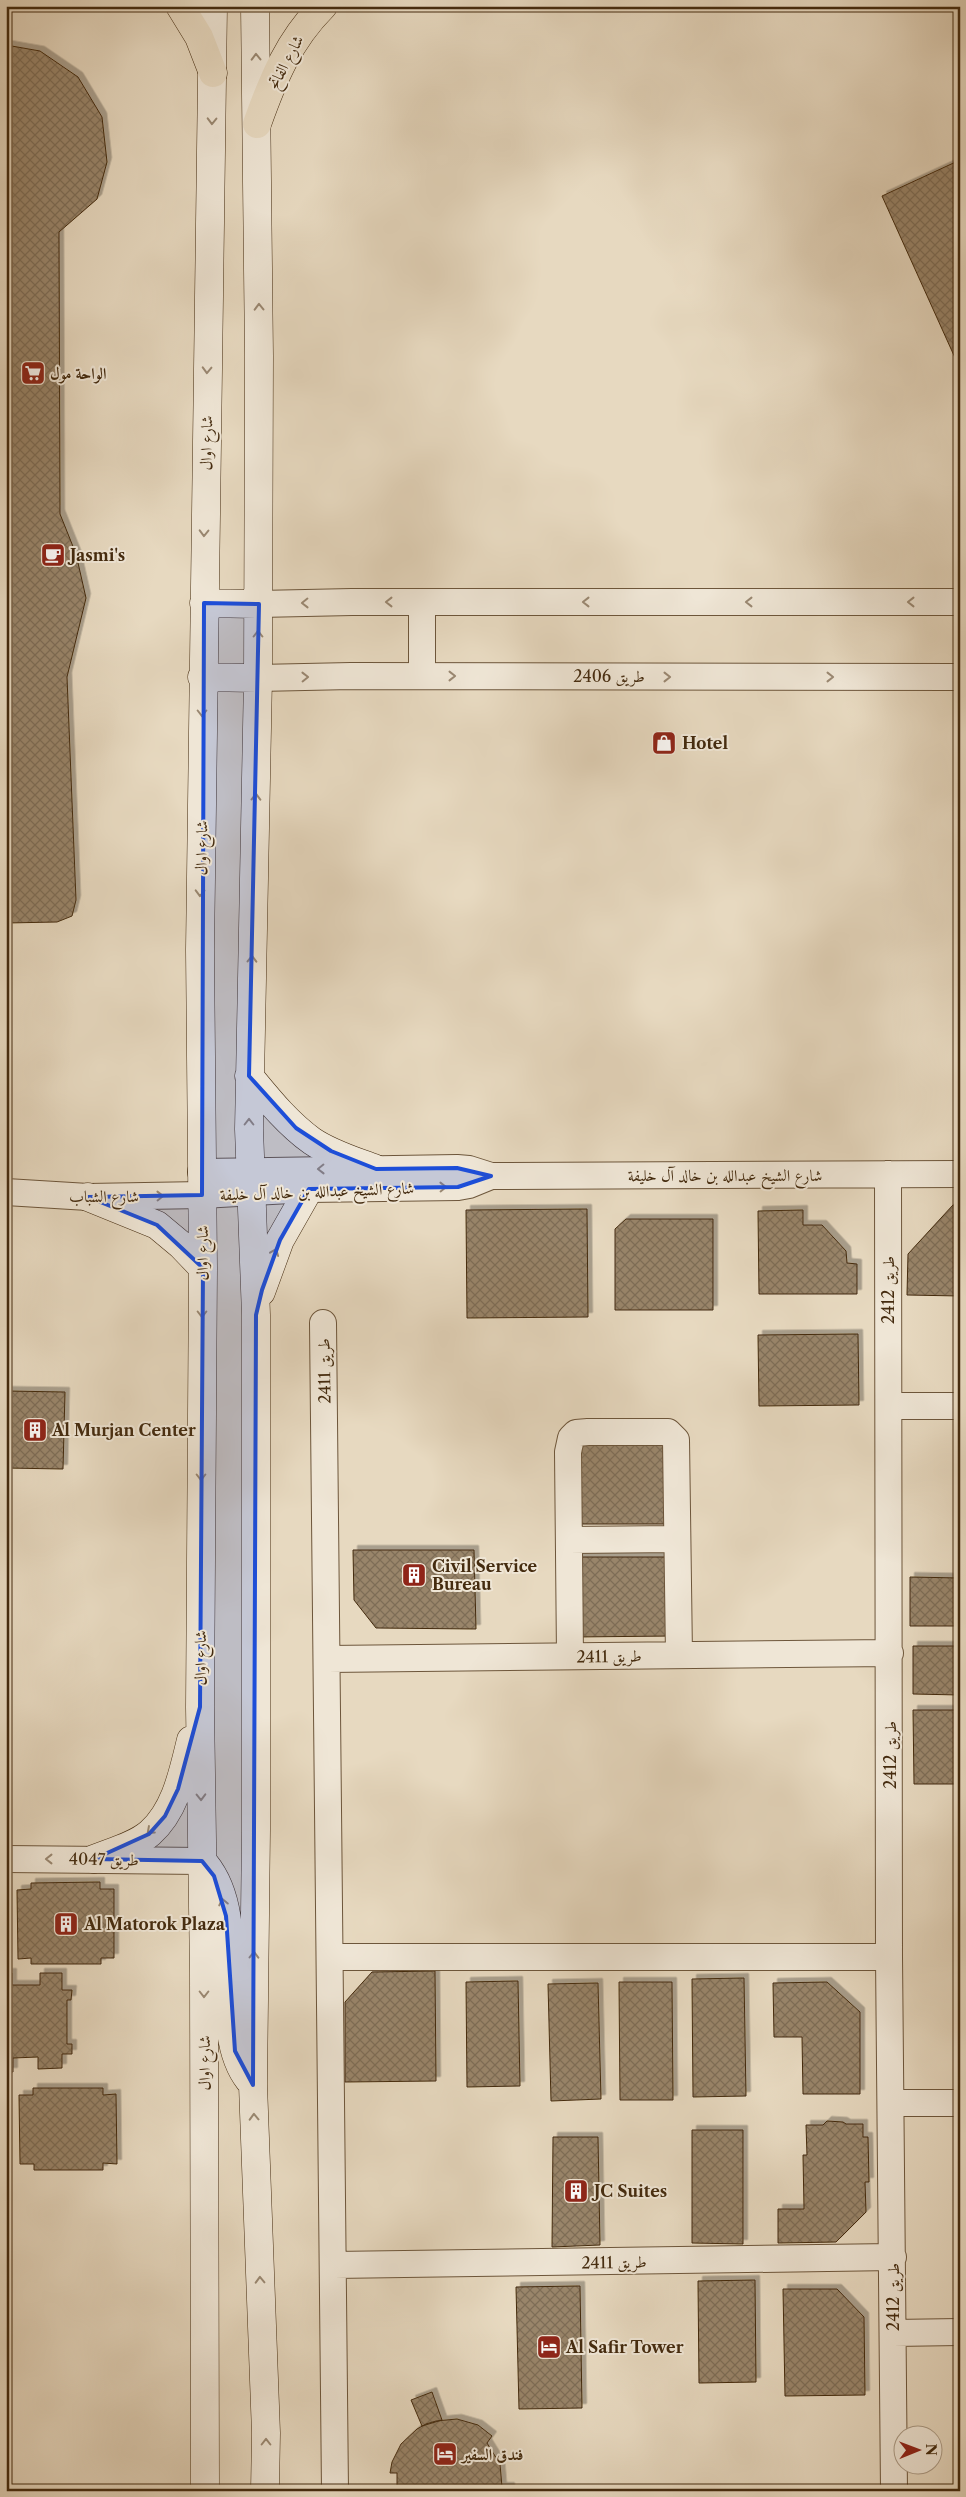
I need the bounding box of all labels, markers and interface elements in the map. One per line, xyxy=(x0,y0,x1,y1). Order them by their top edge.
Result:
street label: شارع الفاتح xyxy=(262,32,311,94)
one-way arrow xyxy=(250,53,261,61)
one-way arrow xyxy=(207,118,217,126)
one-way arrow xyxy=(254,303,264,310)
supermarket icon: الواحة مول xyxy=(20,360,46,386)
place label: الواحة مول xyxy=(50,363,106,384)
one-way arrow xyxy=(202,366,212,374)
street label: شارع اوال xyxy=(196,415,220,471)
one-way arrow xyxy=(199,529,210,537)
cafe icon: Jasmi's xyxy=(40,542,66,568)
place label: Jasmi's xyxy=(67,545,125,565)
one-way arrow xyxy=(384,597,392,607)
one-way arrow xyxy=(582,597,590,607)
one-way arrow xyxy=(744,597,752,607)
one-way arrow xyxy=(907,597,914,607)
one-way arrow xyxy=(301,598,308,608)
one-way arrow xyxy=(253,630,264,638)
street label: طريق 2406 xyxy=(573,666,645,687)
one-way arrow xyxy=(448,671,456,681)
one-way arrow xyxy=(301,672,309,682)
one-way arrow xyxy=(664,672,671,682)
one-way arrow xyxy=(826,672,834,682)
one-way arrow xyxy=(197,709,207,717)
shop icon: Hotel xyxy=(651,730,677,756)
place label: Hotel xyxy=(682,733,728,753)
one-way arrow xyxy=(250,792,261,800)
street label: شارع اوال xyxy=(191,820,215,876)
one-way arrow xyxy=(195,889,205,897)
one-way arrow xyxy=(247,955,257,962)
one-way arrow xyxy=(244,1117,254,1125)
one-way arrow xyxy=(316,1164,324,1174)
street label: شارع الشيخ عبدالله بن خالد آل خليفة xyxy=(628,1165,822,1190)
street label: شارع الشيخ عبدالله بن خالد آل خليفة xyxy=(219,1178,415,1209)
one-way arrow xyxy=(439,1182,447,1193)
street label: شارع الشباب xyxy=(69,1186,139,1210)
one-way arrow xyxy=(156,1191,164,1201)
street label: شارع اوال xyxy=(192,1225,216,1281)
one-way arrow xyxy=(269,1248,279,1257)
street label: طريق 2412 xyxy=(878,1256,899,1324)
one-way arrow xyxy=(197,1310,207,1318)
street label: طريق 2411 xyxy=(313,1338,336,1404)
building icon: Al Murjan Center xyxy=(22,1417,48,1443)
place label: Al Murjan Center xyxy=(51,1420,196,1440)
one-way arrow xyxy=(196,1473,206,1481)
place label: Civil Service Bureau xyxy=(432,1556,538,1594)
building icon: Civil Service Bureau xyxy=(401,1562,427,1588)
street label: شارع اوال xyxy=(190,1630,214,1686)
street label: طريق 2411 xyxy=(576,1645,642,1668)
street label: طريق 2412 xyxy=(880,1721,901,1789)
one-way arrow xyxy=(196,1793,207,1801)
one-way arrow xyxy=(147,1825,156,1834)
street label: طريق 4047 xyxy=(69,1848,139,1871)
one-way arrow xyxy=(44,1854,52,1864)
one-way arrow xyxy=(218,1897,229,1906)
building icon: Al Matorok Plaza xyxy=(53,1911,79,1937)
place label: Al Matorok Plaza xyxy=(83,1914,226,1934)
one-way arrow xyxy=(249,1951,260,1959)
one-way arrow xyxy=(199,1990,209,1998)
street label: شارع اوال xyxy=(194,2035,218,2091)
one-way arrow xyxy=(249,2113,259,2120)
building icon: JC Suites xyxy=(563,2178,589,2204)
place label: JC Suites xyxy=(591,2181,667,2201)
street label: طريق 2411 xyxy=(581,2251,647,2274)
street label: طريق 2412 xyxy=(883,2263,904,2331)
one-way arrow xyxy=(255,2275,265,2283)
hotel icon: Al Safir Tower xyxy=(536,2334,562,2360)
place label: Al Safir Tower xyxy=(565,2337,684,2357)
north arrow xyxy=(894,2424,944,2474)
one-way arrow xyxy=(261,2438,271,2446)
hotel icon: فندق السفير xyxy=(432,2441,458,2467)
place label: فندق السفير xyxy=(460,2444,523,2464)
text: N xyxy=(922,2444,940,2456)

